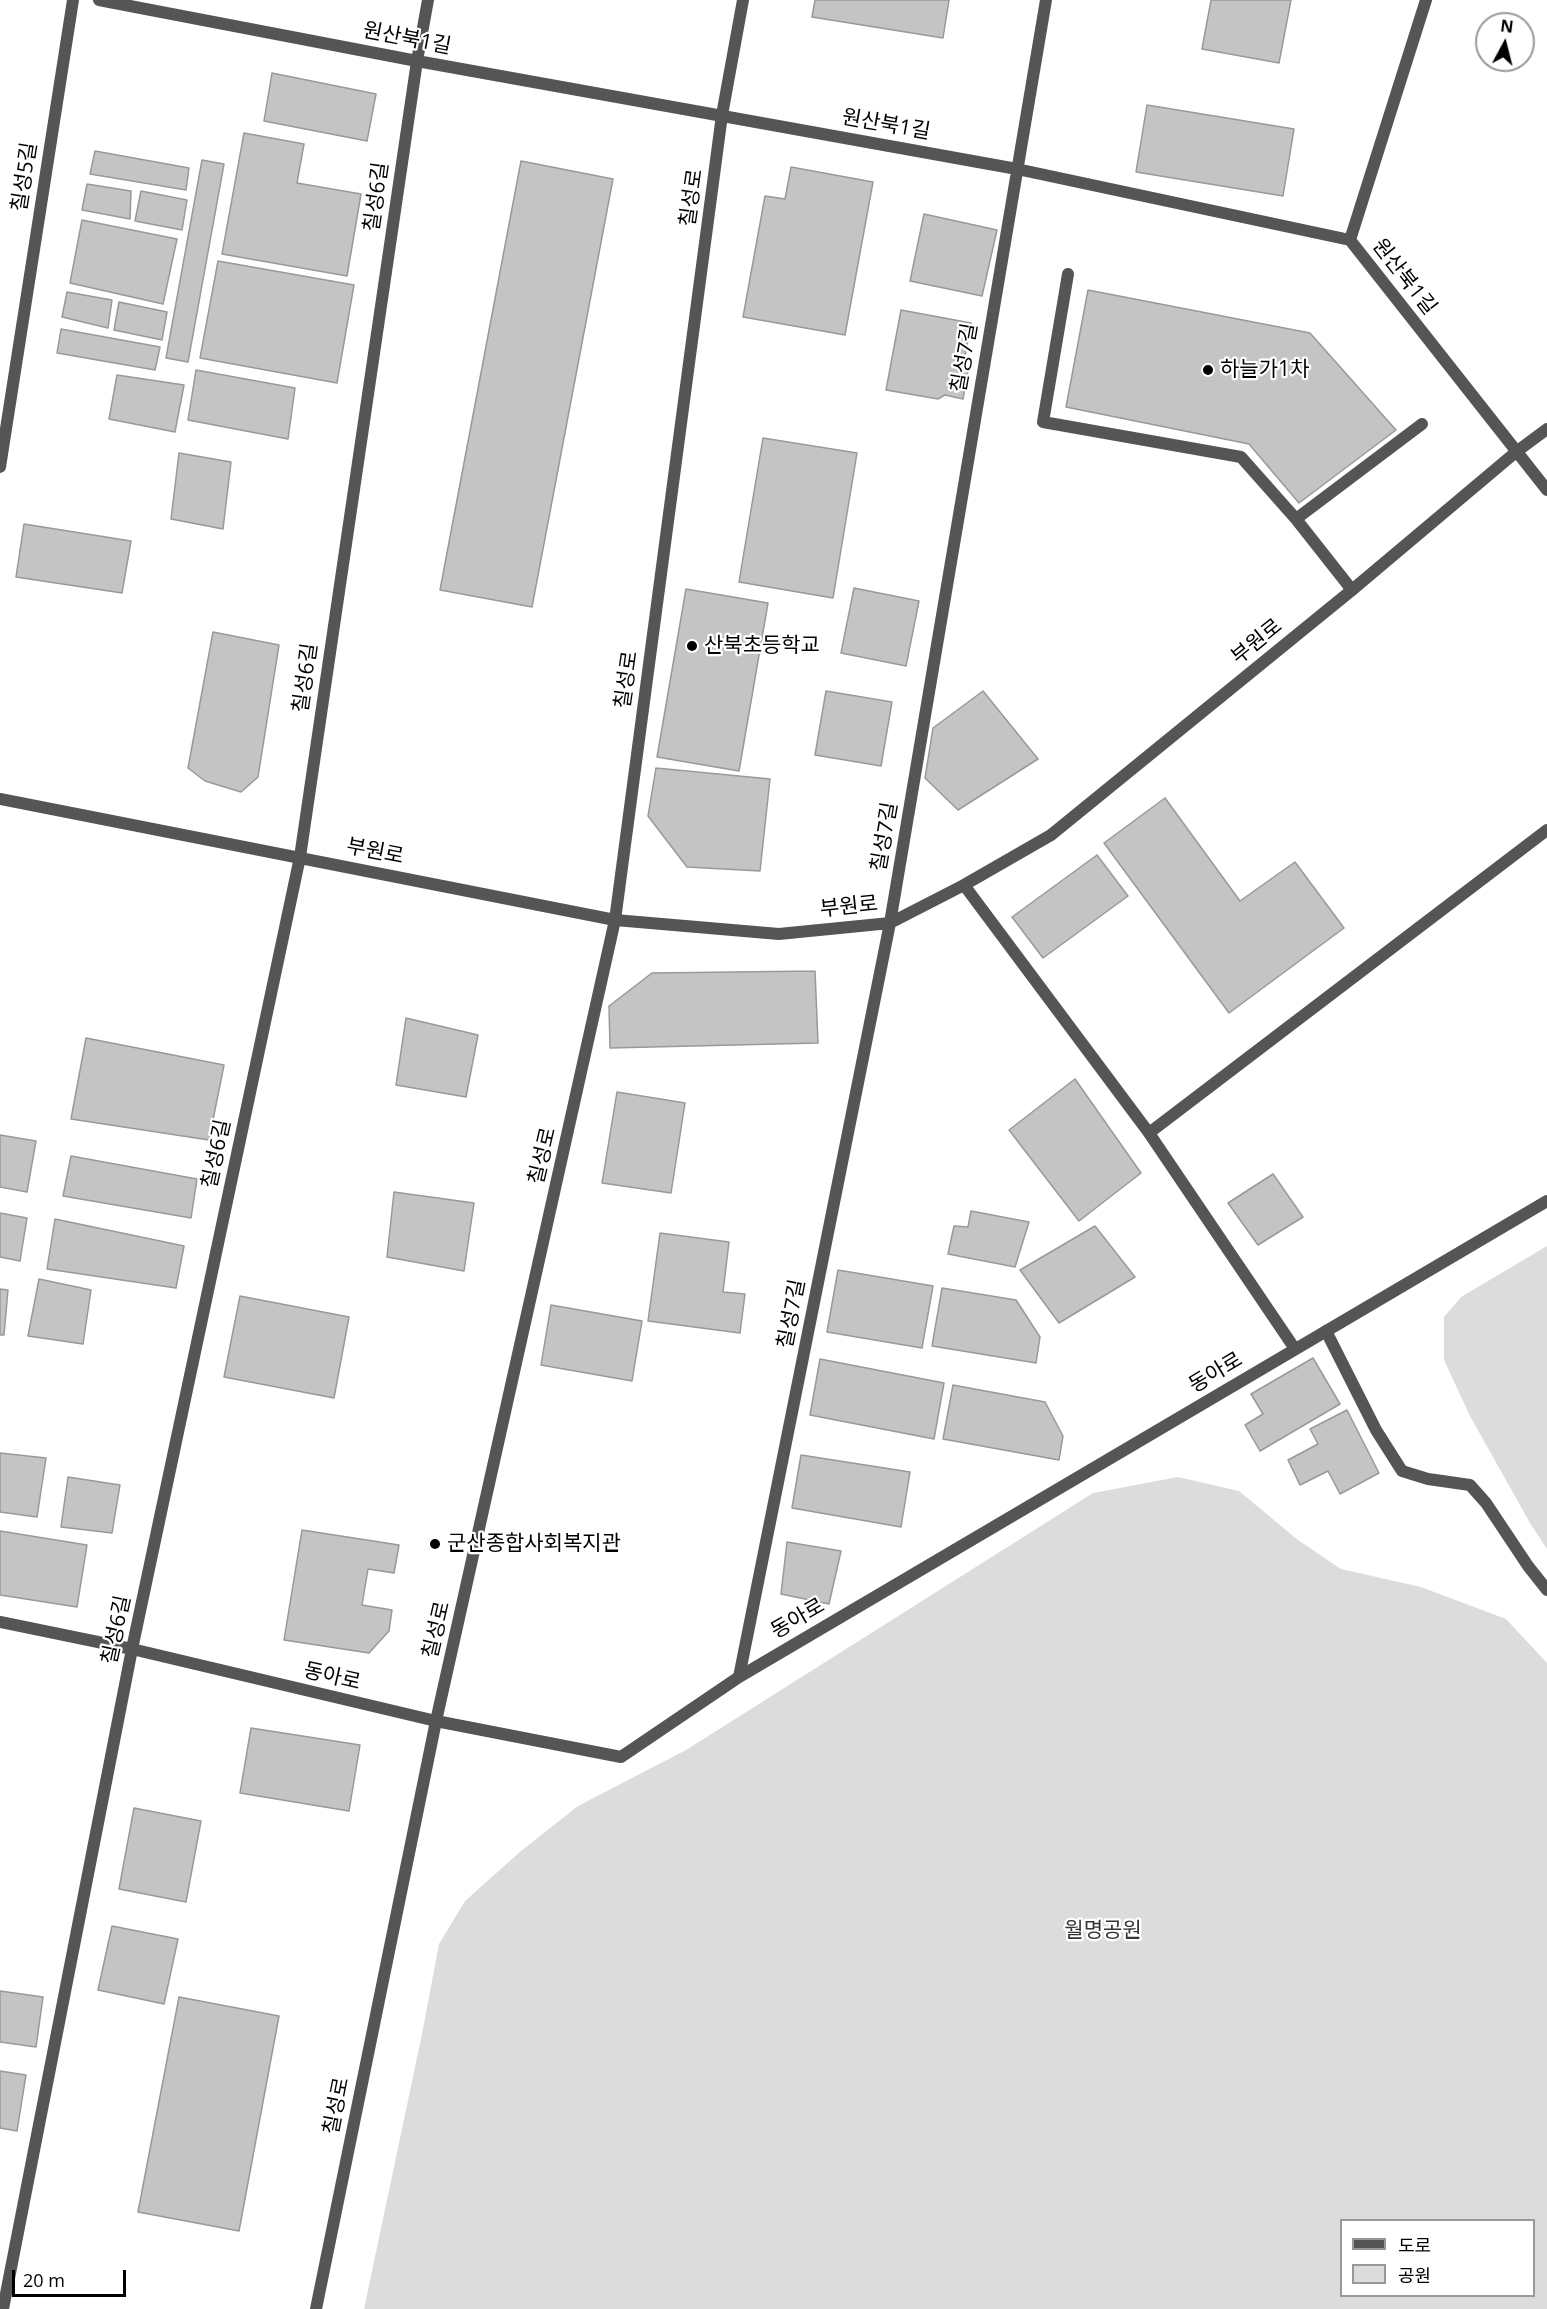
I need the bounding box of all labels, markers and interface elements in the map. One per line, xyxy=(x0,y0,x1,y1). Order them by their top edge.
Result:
north arrow xyxy=(1475,12,1535,72)
text: N xyxy=(1499,14,1515,38)
street label: 원산북1길 xyxy=(361,18,453,60)
street label: 원산북1길 xyxy=(840,105,932,145)
street label: 칠성5길 xyxy=(7,140,43,214)
street label: 칠성6길 xyxy=(360,161,394,233)
street label: 칠성로 xyxy=(675,168,709,228)
street label: 원산북1길 xyxy=(1367,234,1441,320)
street label: 칠성7길 xyxy=(947,321,983,395)
place label: 하늘가1차 xyxy=(1220,357,1309,383)
marker: 하늘가1차 xyxy=(1201,363,1215,377)
street label: 부원로 xyxy=(1227,614,1287,670)
place label: 산북초등학교 xyxy=(704,633,820,659)
marker: 산북초등학교 xyxy=(685,639,699,653)
street label: 칠성6길 xyxy=(289,642,323,714)
street label: 칠성로 xyxy=(610,650,644,710)
street label: 칠성7길 xyxy=(867,800,903,874)
street label: 부원로 xyxy=(344,834,406,870)
street label: 부원로 xyxy=(819,891,879,923)
street label: 칠성6길 xyxy=(197,1117,237,1191)
street label: 칠성로 xyxy=(524,1125,562,1187)
street label: 칠성7길 xyxy=(773,1277,811,1351)
street label: 동아로 xyxy=(1185,1347,1247,1399)
place label: 군산종합사회복지관 xyxy=(447,1531,621,1557)
marker: 군산종합사회복지관 xyxy=(428,1537,442,1551)
street label: 칠성6길 xyxy=(97,1593,137,1667)
street label: 동아로 xyxy=(767,1594,829,1644)
street label: 칠성로 xyxy=(418,1599,456,1661)
street label: 동아로 xyxy=(301,1658,363,1696)
park label: 월명공원 xyxy=(1064,1918,1142,1944)
street label: 칠성로 xyxy=(319,2075,355,2137)
legend xyxy=(1340,2219,1535,2297)
text: 도로 xyxy=(1398,2233,1431,2257)
scale bar xyxy=(15,2258,129,2296)
text: 공원 xyxy=(1398,2263,1431,2287)
text: 20 m xyxy=(23,2268,65,2292)

